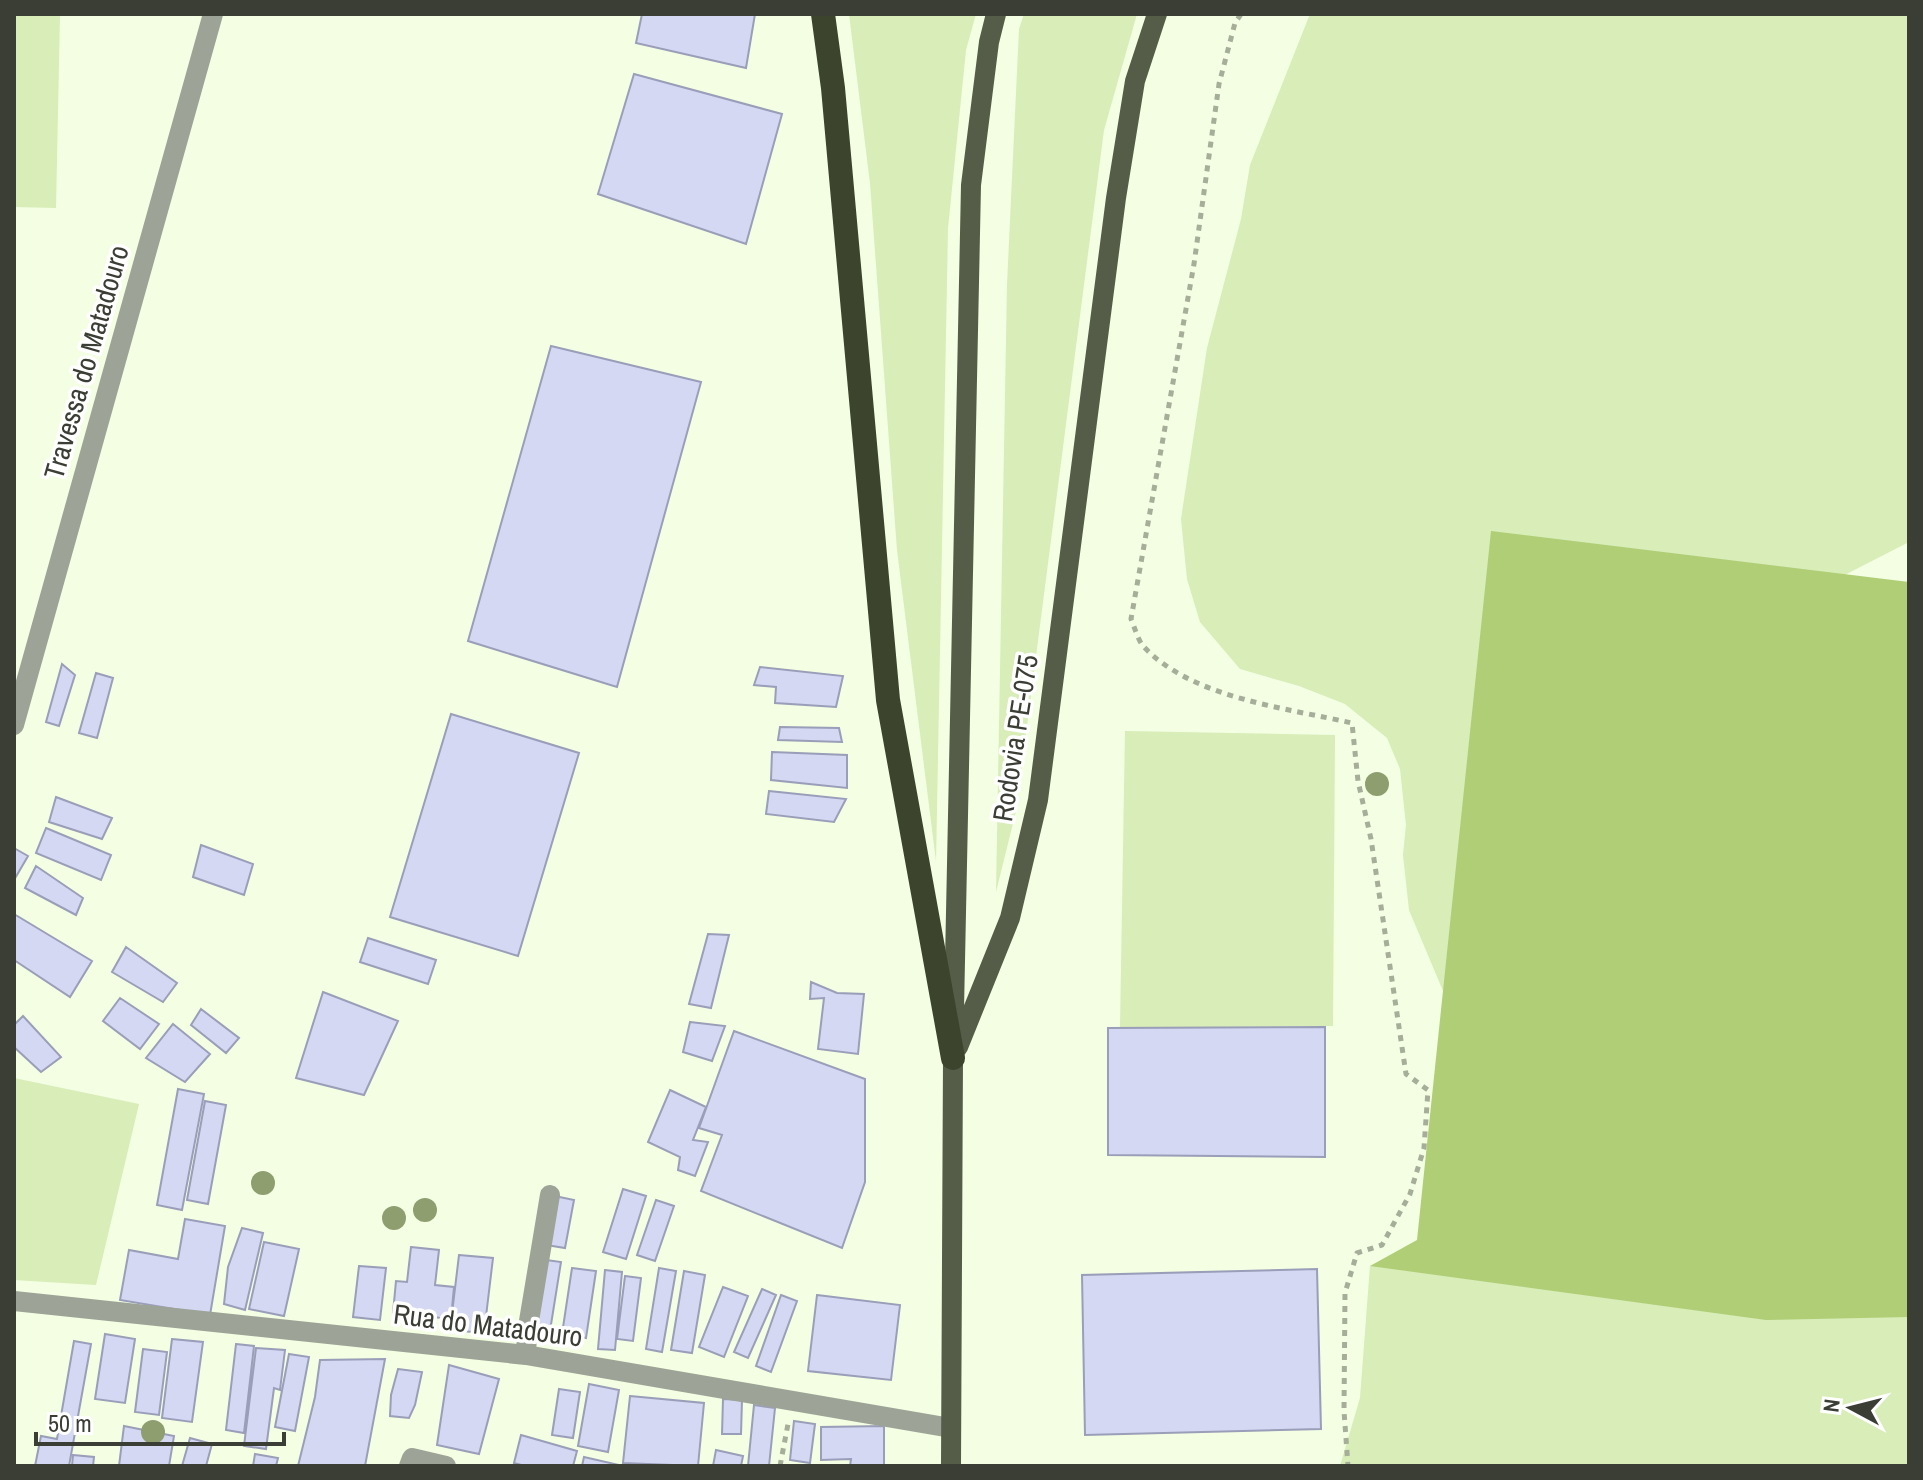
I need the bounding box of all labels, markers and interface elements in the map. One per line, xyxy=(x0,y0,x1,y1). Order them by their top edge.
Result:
street label: Travessa do Matadouro xyxy=(34,241,138,483)
street label: Rodovia PE-075 xyxy=(983,652,1047,824)
street label: Rua do Matadouro xyxy=(391,1295,585,1355)
north arrow xyxy=(1811,1368,1891,1448)
scale bar xyxy=(36,1396,284,1446)
text: N xyxy=(1815,1397,1847,1414)
text: 50 m xyxy=(48,1407,92,1439)

